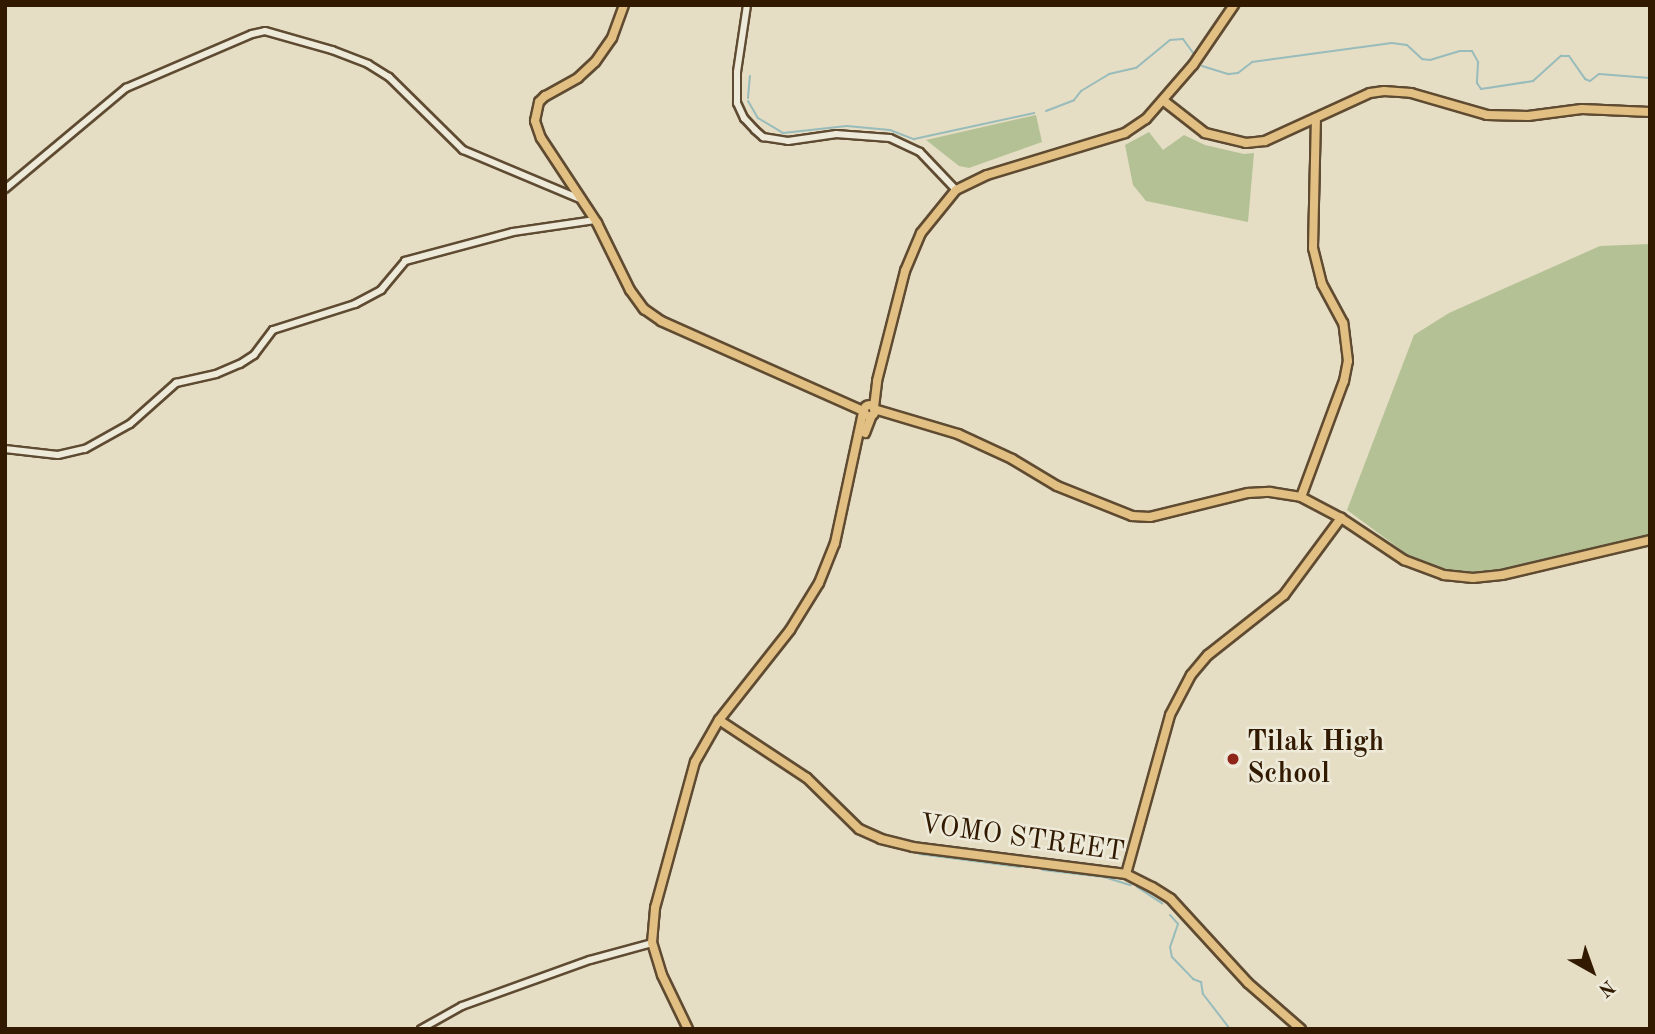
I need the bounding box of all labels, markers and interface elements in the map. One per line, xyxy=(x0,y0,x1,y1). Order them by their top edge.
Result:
place label: Tilak High School xyxy=(1247,726,1384,792)
marker: Tilak High School xyxy=(1225,751,1241,767)
street label: VOMO STREET xyxy=(917,808,1127,870)
north arrow xyxy=(1557,936,1627,1006)
text: N xyxy=(1594,976,1617,999)

